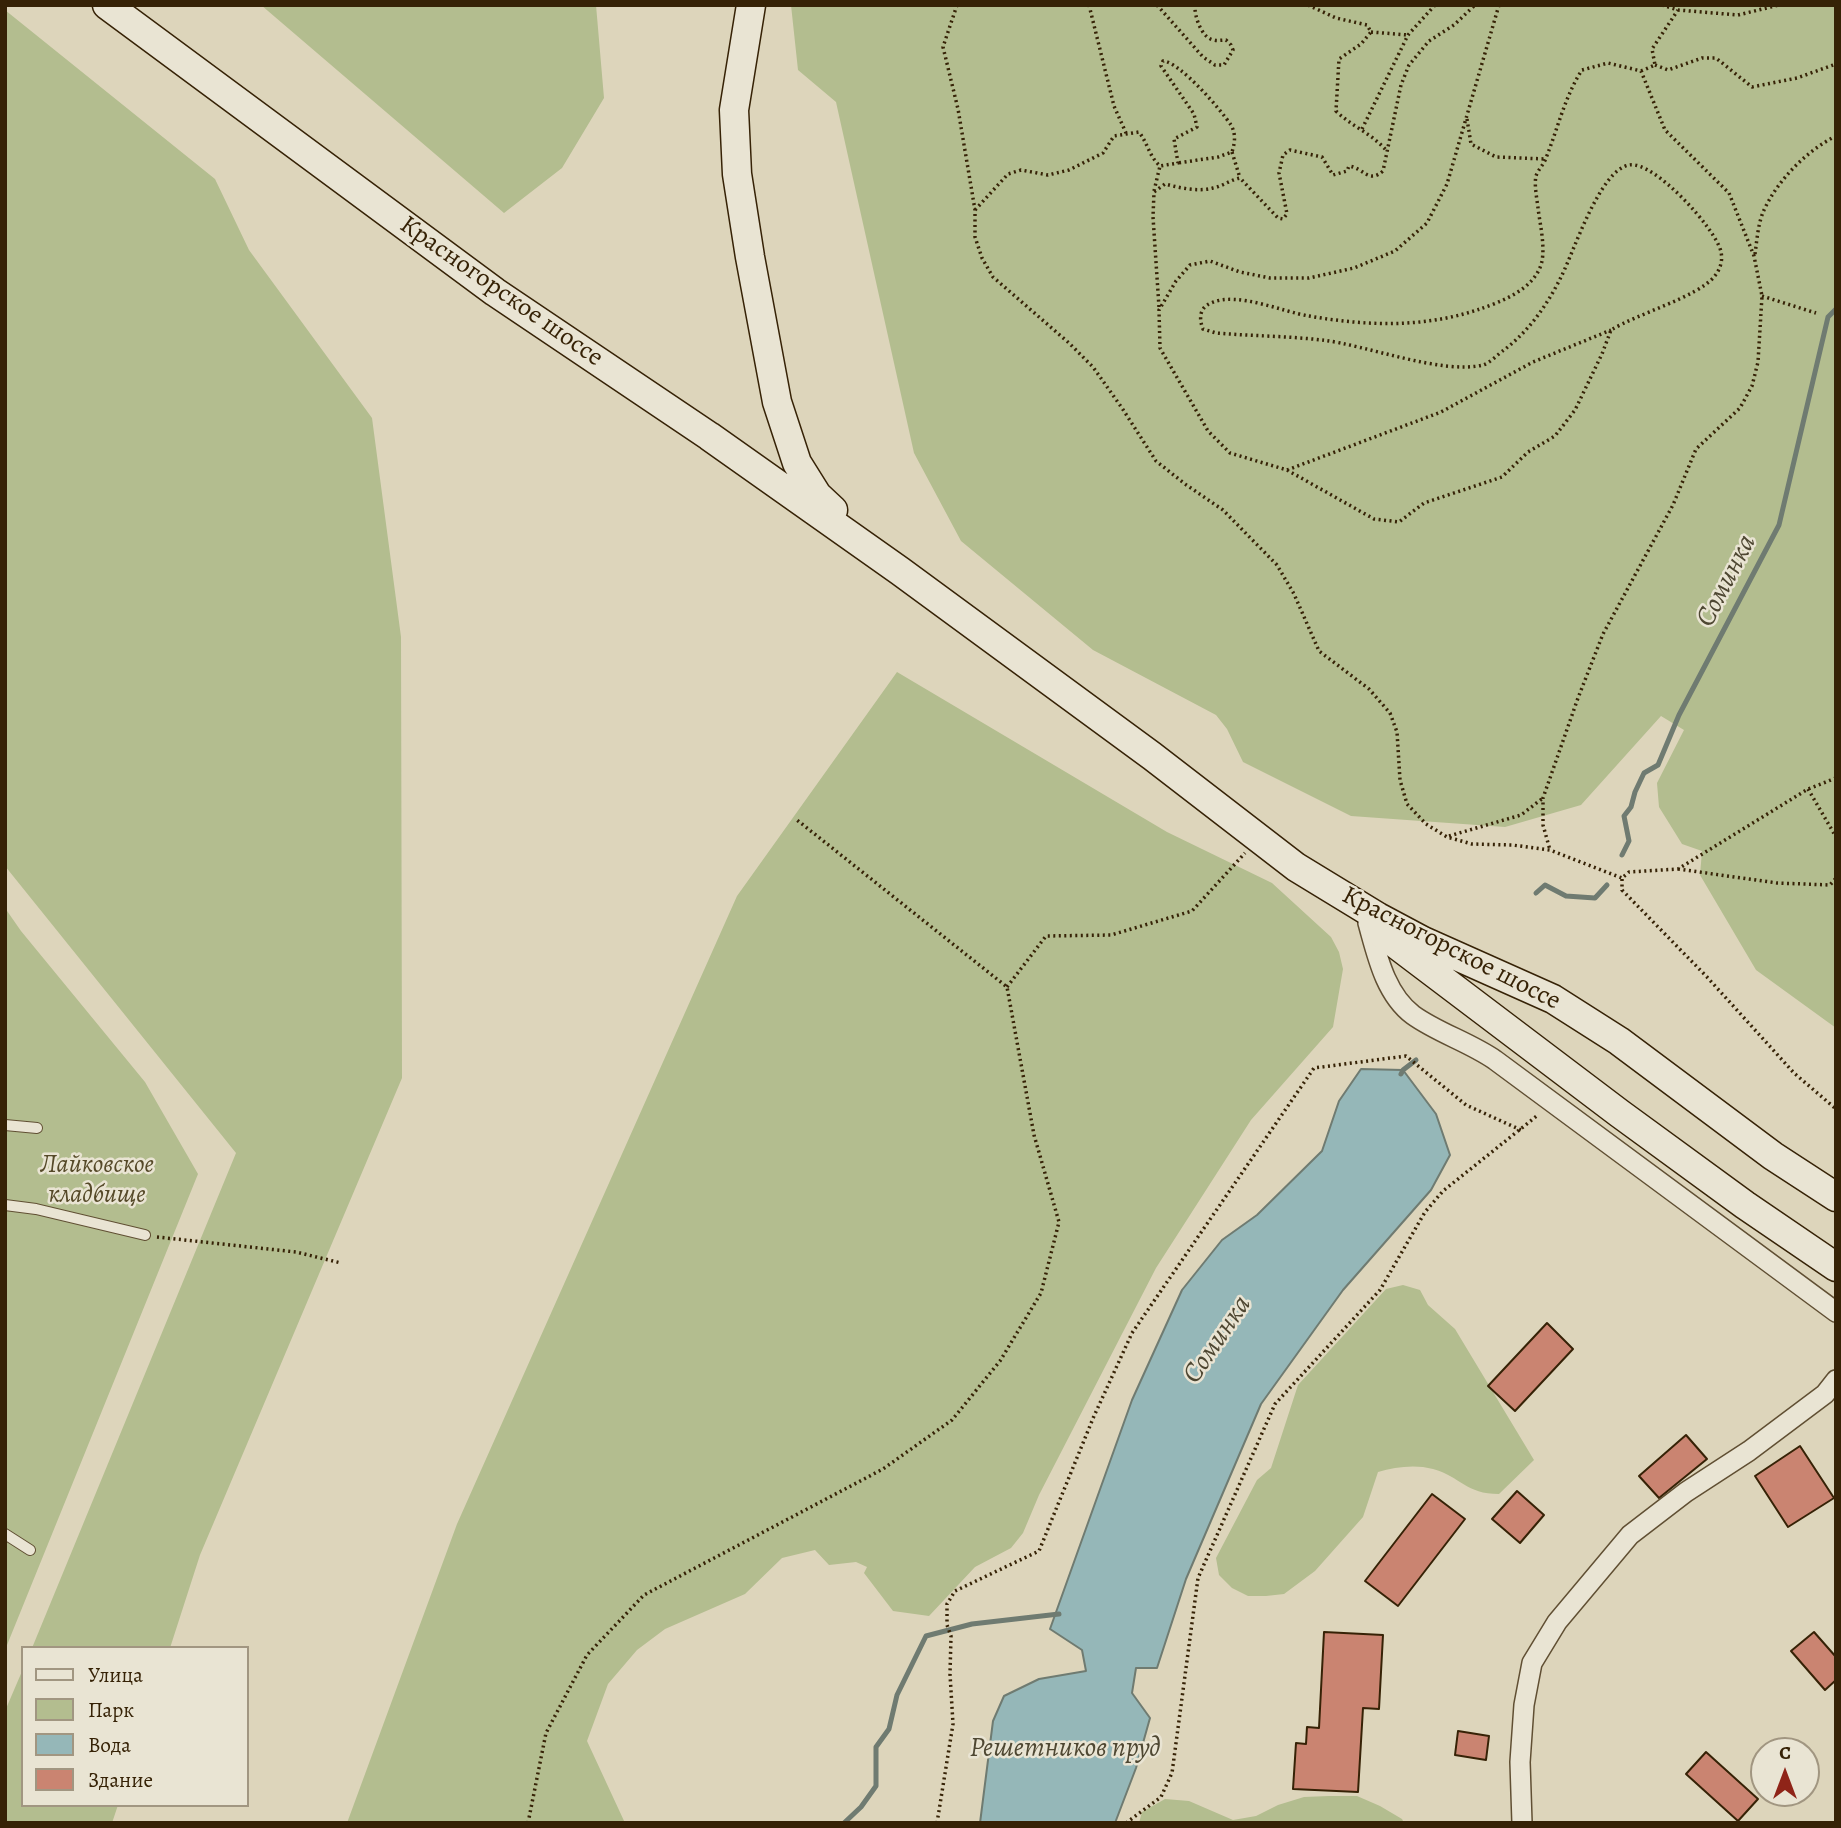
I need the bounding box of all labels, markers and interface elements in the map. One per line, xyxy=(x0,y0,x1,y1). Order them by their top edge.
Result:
street label: Красногорское шоссе xyxy=(393,210,609,374)
water label: Соминка xyxy=(1690,529,1764,633)
street label: Красногорское шоссе xyxy=(1336,880,1566,1018)
park label: Лайковское кладбище xyxy=(40,1150,154,1212)
water label: Соминка xyxy=(1176,1290,1260,1390)
legend xyxy=(21,1646,248,1807)
text: Улица xyxy=(88,1661,143,1689)
text: Парк xyxy=(88,1696,134,1724)
text: Вода xyxy=(88,1731,131,1759)
water label: Решетников пруд xyxy=(969,1732,1161,1766)
north arrow xyxy=(1750,1737,1820,1807)
text: С xyxy=(1779,1740,1791,1766)
text: Здание xyxy=(88,1766,153,1794)

